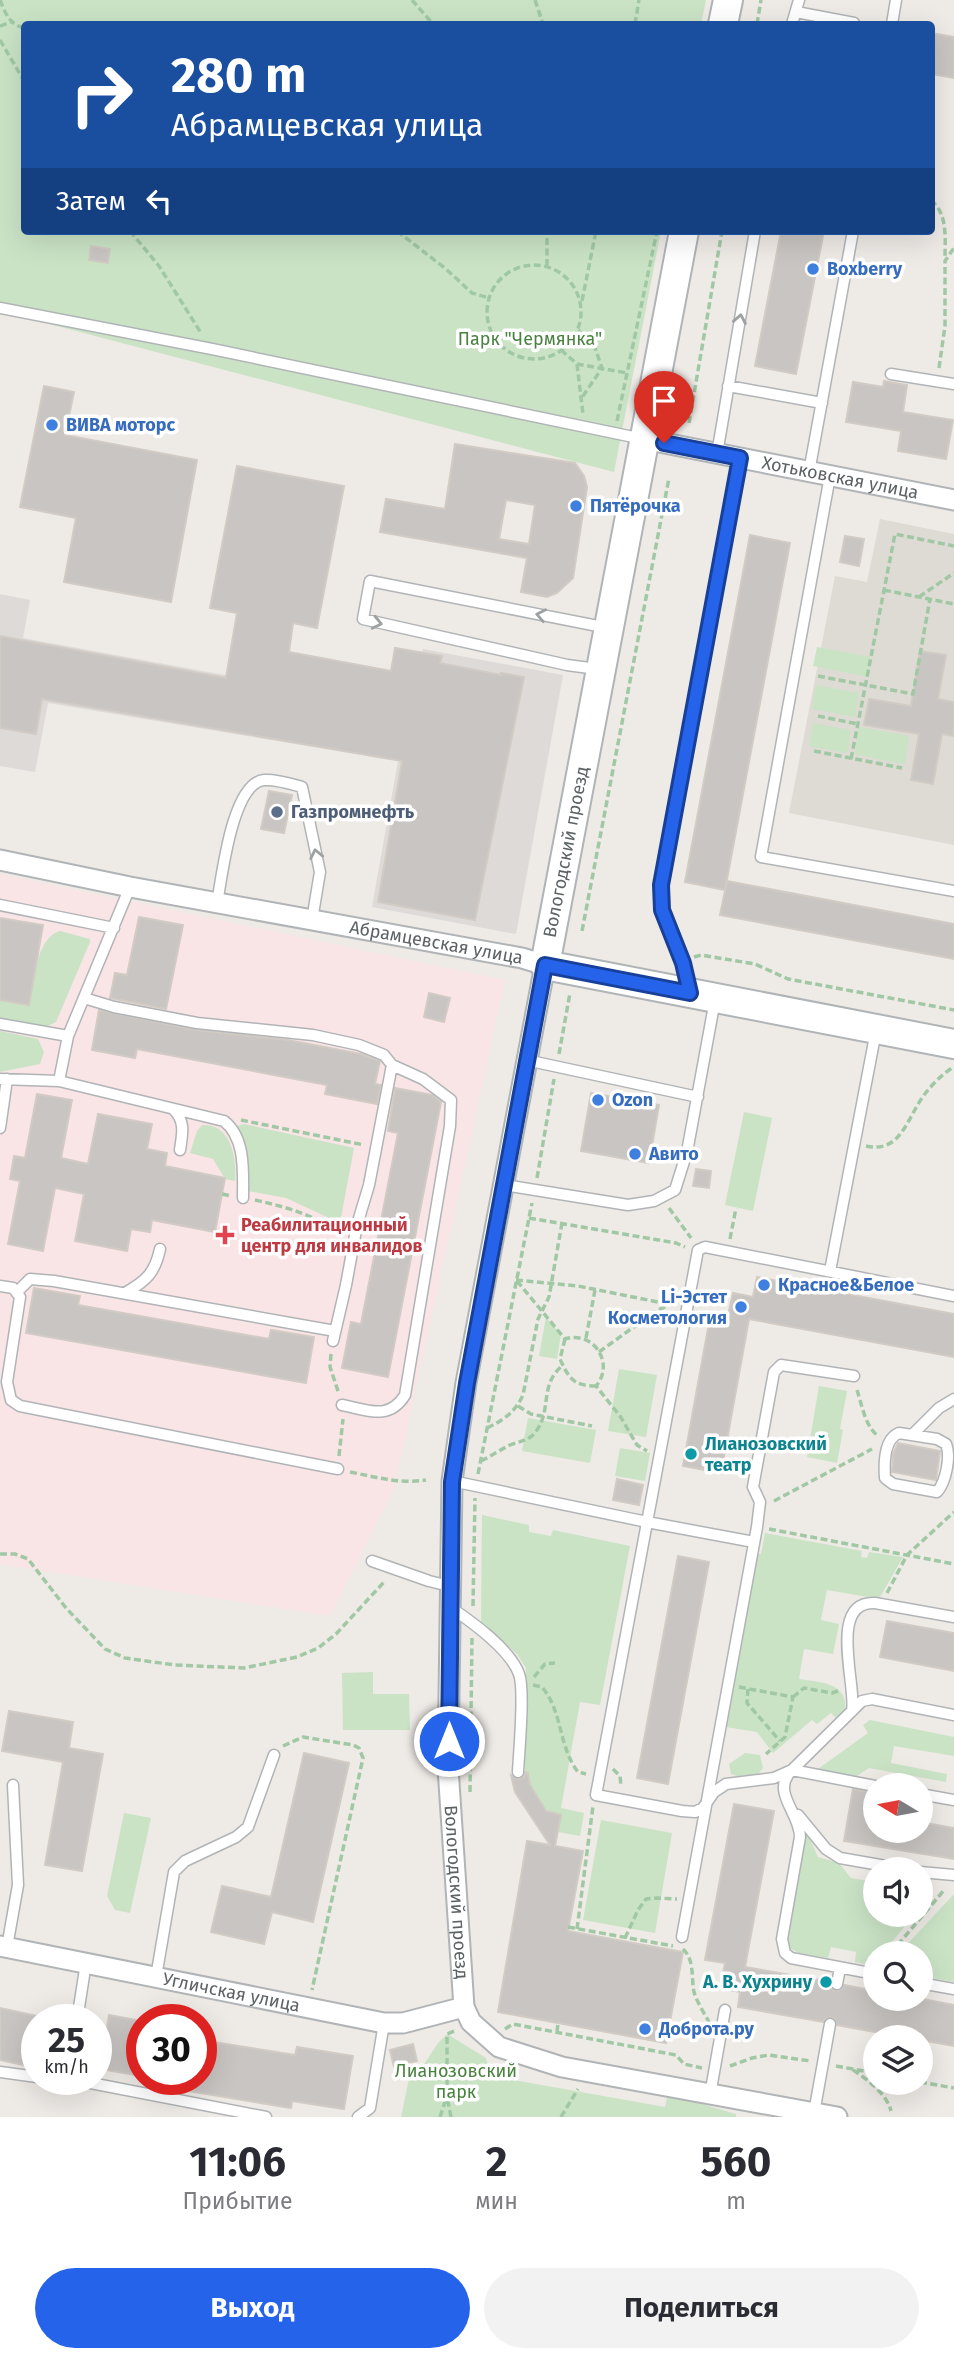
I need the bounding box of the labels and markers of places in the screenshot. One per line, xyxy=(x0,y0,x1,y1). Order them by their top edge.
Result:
place label: Boxberry xyxy=(827,258,903,280)
marker: Boxberry xyxy=(805,261,821,277)
pin xyxy=(634,371,694,443)
place label: ВИВА моторс xyxy=(66,414,175,436)
marker: ВИВА моторс xyxy=(44,417,60,433)
place label: Пятёрочка xyxy=(590,495,681,517)
marker: Пятёрочка xyxy=(568,498,584,514)
place label: Газпромнефть xyxy=(291,801,415,823)
marker: Газпромнефть xyxy=(269,804,285,820)
place label: Ozon xyxy=(612,1089,653,1111)
marker: Ozon xyxy=(590,1092,606,1108)
place label: Авито xyxy=(648,1143,699,1165)
marker: Авито xyxy=(627,1146,643,1162)
place label: Реабилитационный центр для инвалидов xyxy=(241,1214,422,1257)
marker: Реабилитационный центр для инвалидов xyxy=(215,1225,235,1245)
place label: Красное&Белое xyxy=(778,1274,914,1296)
marker: Красное&Белое xyxy=(756,1277,772,1293)
place label: Li-Эстет Косметология xyxy=(608,1286,727,1329)
marker: Li-Эстет Косметология xyxy=(733,1299,749,1315)
place label: Лианозовский театр xyxy=(705,1433,827,1476)
marker: Лианозовский театр xyxy=(683,1446,699,1462)
place label: А. В. Хухрину xyxy=(702,1971,813,1993)
marker: А. В. Хухрину xyxy=(818,1974,834,1990)
place label: Доброта.ру xyxy=(658,2018,755,2040)
marker: Доброта.ру xyxy=(637,2021,653,2037)

